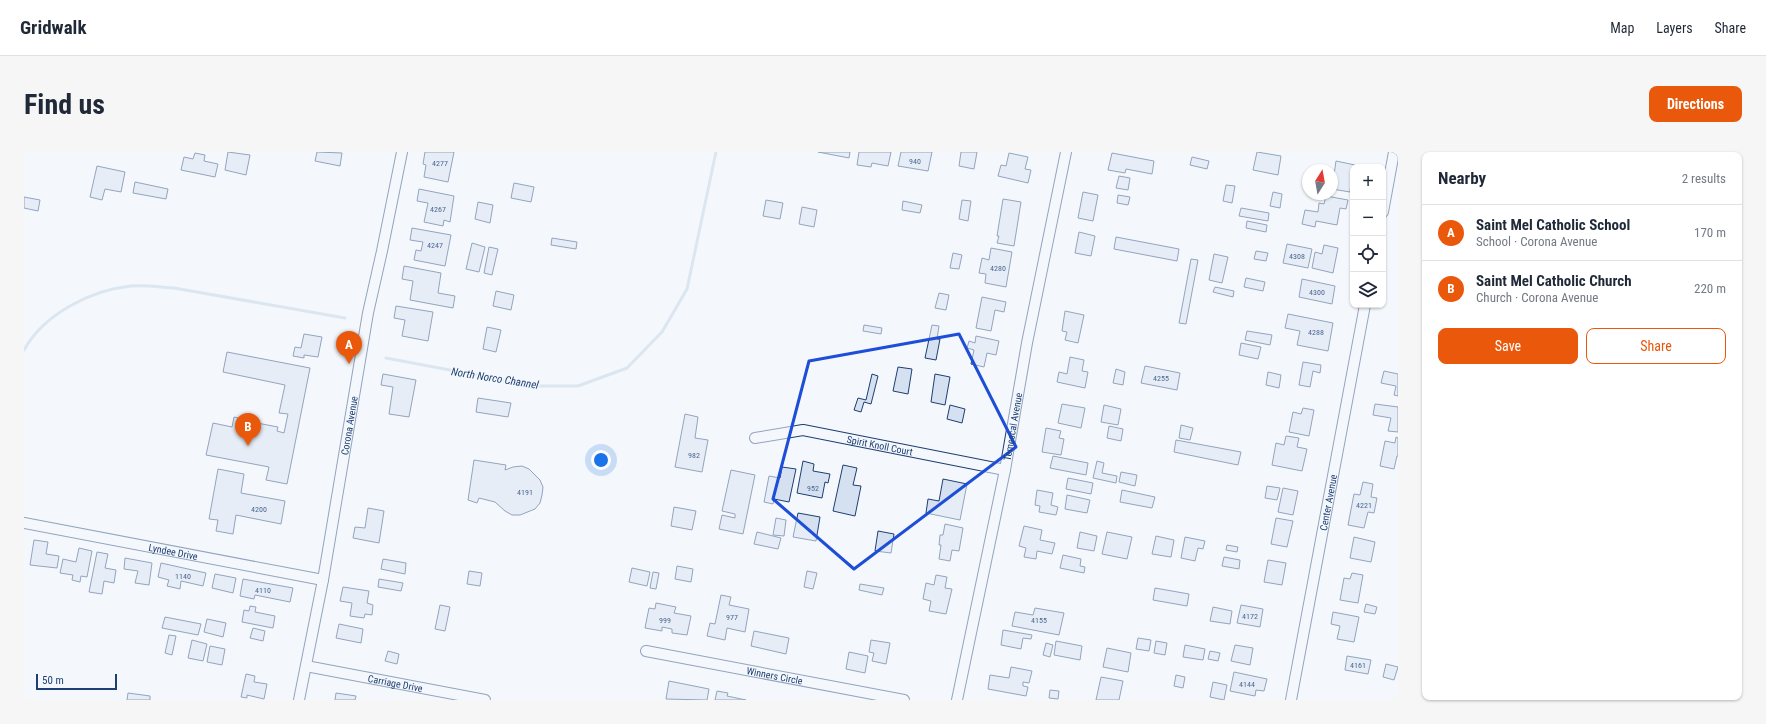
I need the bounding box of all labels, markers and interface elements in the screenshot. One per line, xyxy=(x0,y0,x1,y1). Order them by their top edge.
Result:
text: Gridwalk xyxy=(20,16,86,39)
text: Map xyxy=(1610,20,1634,36)
text: Layers xyxy=(1656,20,1693,36)
text: Share xyxy=(1715,20,1746,36)
button: Directions xyxy=(1649,86,1742,122)
text: Find us xyxy=(24,88,105,121)
house number: 940 xyxy=(909,157,921,166)
house number: 4277 xyxy=(432,159,448,168)
north arrow xyxy=(1302,164,1338,200)
map controls xyxy=(1350,164,1386,308)
button: + xyxy=(1350,164,1386,200)
text: Nearby xyxy=(1438,168,1486,188)
text: 2 results xyxy=(1682,171,1726,186)
button: − xyxy=(1350,200,1386,236)
house number: 4267 xyxy=(430,205,446,214)
text: Saint Mel Catholic School xyxy=(1476,216,1630,234)
text: A xyxy=(1447,225,1455,240)
text: 170 m xyxy=(1694,225,1726,240)
text: School · Corona Avenue xyxy=(1476,234,1597,249)
button: locate xyxy=(1350,236,1386,272)
house number: 4247 xyxy=(427,241,443,250)
house number: 4308 xyxy=(1289,252,1305,261)
house number: 4280 xyxy=(990,264,1006,273)
button: layers xyxy=(1350,272,1386,308)
text: Saint Mel Catholic Church xyxy=(1476,272,1632,290)
text: B xyxy=(1447,281,1455,296)
text: 220 m xyxy=(1694,281,1726,296)
house number: 4300 xyxy=(1309,288,1325,297)
text: Church · Corona Avenue xyxy=(1476,290,1598,305)
house number: 4288 xyxy=(1308,328,1324,337)
button: Save xyxy=(1438,328,1578,364)
button: Share xyxy=(1586,328,1726,364)
pin: A xyxy=(336,331,362,364)
water label: North Norco Channel xyxy=(450,365,540,392)
house number: 4255 xyxy=(1153,374,1169,383)
street label: Temescal Avenue xyxy=(1002,391,1024,462)
street label: Corona Avenue xyxy=(339,395,360,456)
pin: B xyxy=(235,413,261,446)
street label: Spirit Knoll Court xyxy=(846,434,914,458)
your location xyxy=(591,450,611,470)
house number: 982 xyxy=(688,451,700,460)
street label: Center Avenue xyxy=(1318,473,1339,532)
house number: 952 xyxy=(807,484,819,493)
house number: 4191 xyxy=(517,488,533,497)
house number: 4221 xyxy=(1356,501,1372,510)
house number: 4200 xyxy=(251,505,267,514)
street label: Lyndee Drive xyxy=(148,542,199,562)
house number: 1140 xyxy=(175,572,191,581)
house number: 4110 xyxy=(255,586,271,595)
house number: 4172 xyxy=(1242,612,1258,621)
house number: 977 xyxy=(726,613,738,622)
house number: 999 xyxy=(659,616,671,625)
house number: 4155 xyxy=(1031,616,1047,625)
house number: 4161 xyxy=(1350,661,1366,670)
street label: Winners Circle xyxy=(746,665,804,687)
scale bar xyxy=(36,672,117,691)
street label: Carriage Drive xyxy=(367,673,424,694)
text: 50 m xyxy=(42,674,64,687)
house number: 4144 xyxy=(1239,680,1255,689)

